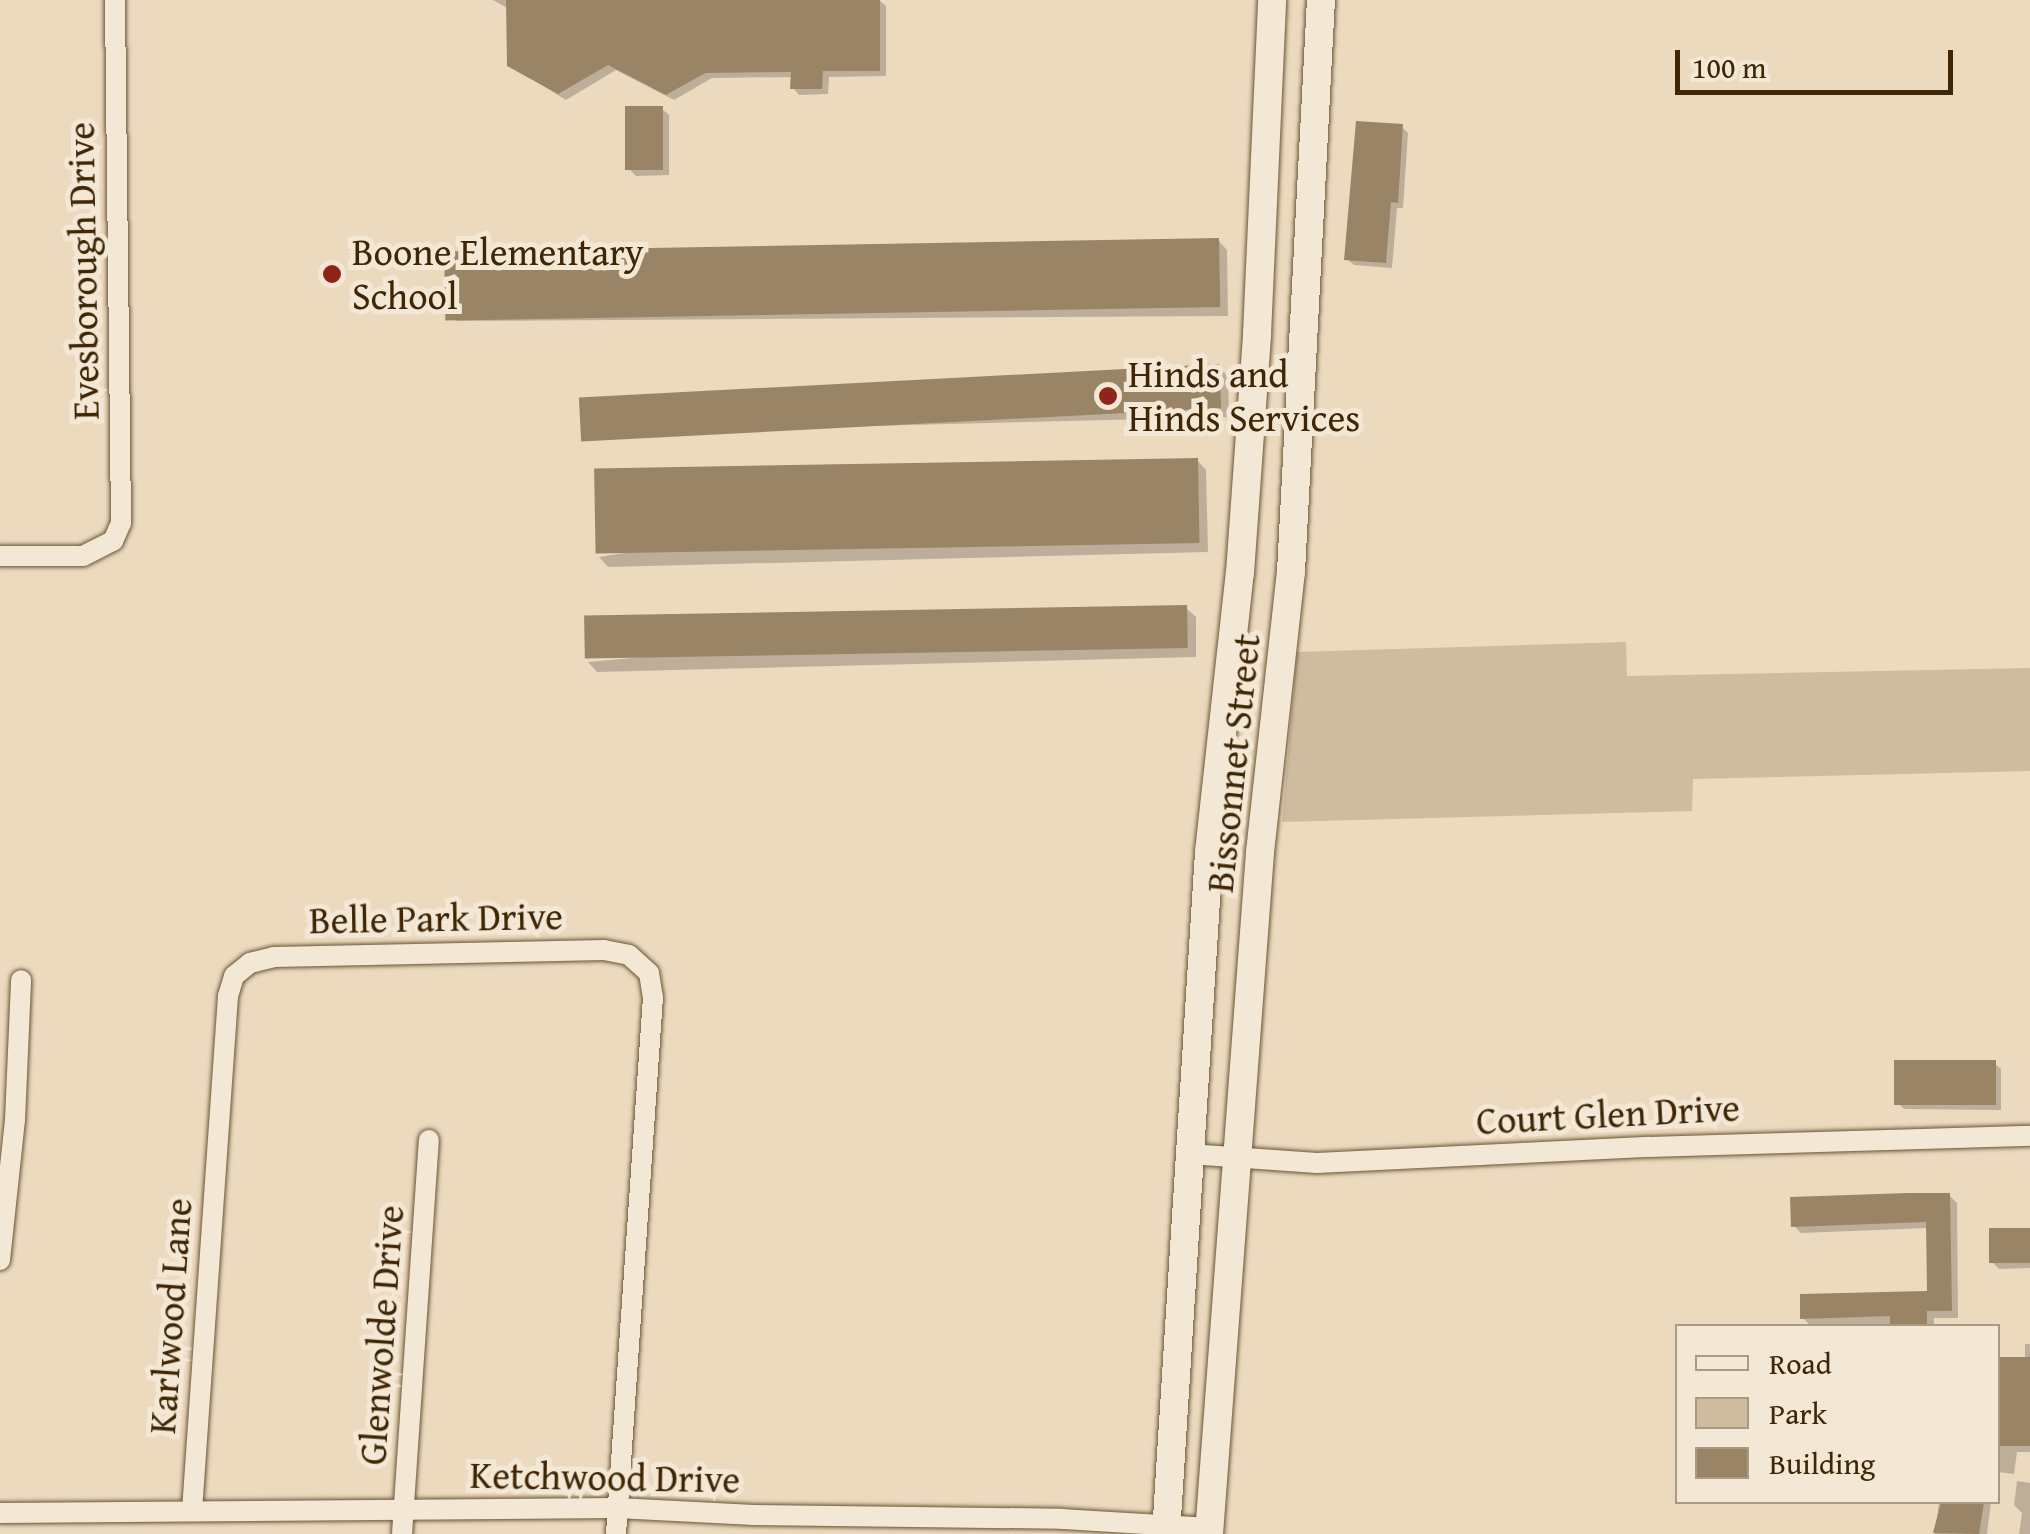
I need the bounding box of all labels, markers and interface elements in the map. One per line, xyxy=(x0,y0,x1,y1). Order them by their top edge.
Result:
scale bar xyxy=(1680,30,1958,92)
text: 100 m xyxy=(1692,45,1766,89)
street label: Evesborough Drive xyxy=(58,122,108,420)
place label: Boone Elementary School xyxy=(352,229,644,318)
marker: Boone Elementary School xyxy=(321,263,343,285)
place label: Hinds and Hinds Services xyxy=(1128,351,1360,440)
marker: Hinds and Hinds Services xyxy=(1097,385,1119,407)
street label: Bissonnet Street xyxy=(1197,631,1269,895)
street label: Belle Park Drive xyxy=(309,893,563,943)
street label: Court Glen Drive xyxy=(1475,1084,1741,1144)
street label: Karlwood Lane xyxy=(139,1197,201,1435)
street label: Glenwolde Drive xyxy=(349,1204,413,1466)
legend xyxy=(1675,1324,2000,1504)
text: Road xyxy=(1769,1341,1832,1385)
text: Park xyxy=(1769,1391,1827,1435)
text: Building xyxy=(1769,1441,1875,1485)
street label: Ketchwood Drive xyxy=(469,1452,741,1502)

